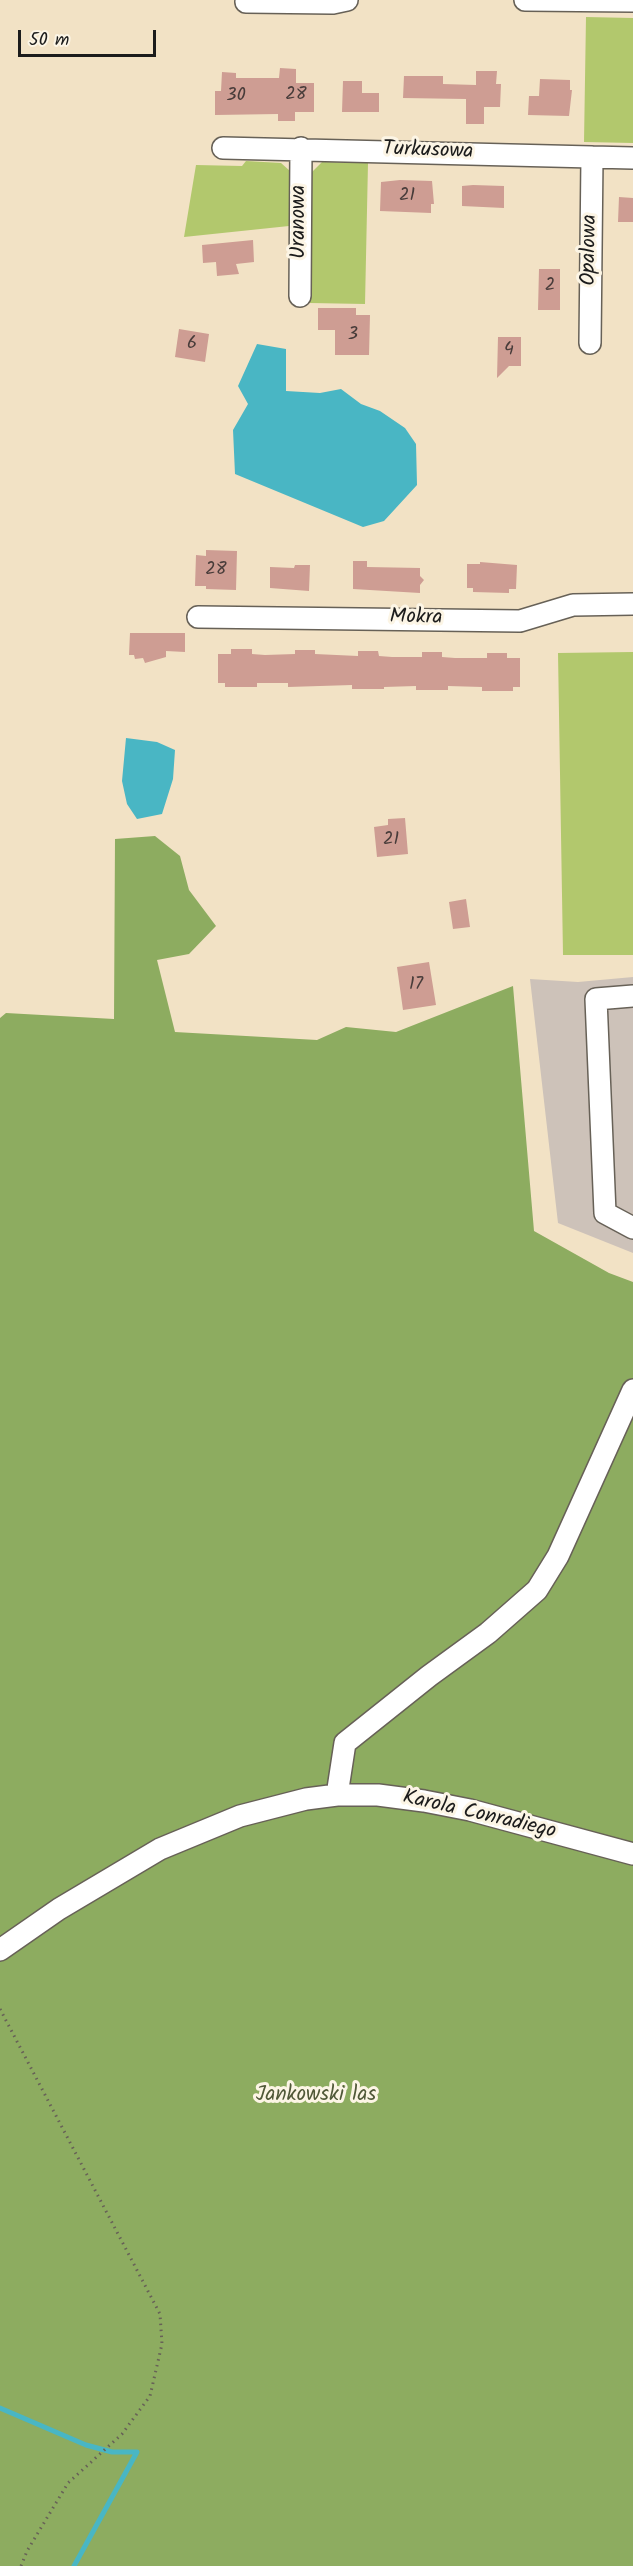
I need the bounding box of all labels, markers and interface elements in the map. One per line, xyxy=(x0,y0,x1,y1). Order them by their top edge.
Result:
scale bar xyxy=(21,18,159,56)
text: 50 m xyxy=(29,26,69,55)
house number: 28 xyxy=(285,85,307,107)
house number: 30 xyxy=(226,86,246,108)
street label: Turkusowa xyxy=(382,138,474,166)
street label: Uranowa xyxy=(287,185,313,259)
house number: 21 xyxy=(399,186,415,208)
street label: Opalowa xyxy=(578,214,604,286)
house number: 2 xyxy=(545,276,555,298)
house number: 3 xyxy=(348,325,358,347)
house number: 6 xyxy=(187,334,197,356)
house number: 4 xyxy=(504,340,514,362)
house number: 28 xyxy=(205,560,227,582)
street label: Mokra xyxy=(389,606,443,632)
house number: 21 xyxy=(383,830,399,852)
house number: 17 xyxy=(409,975,423,997)
street label: Karola Conradiego xyxy=(400,1786,558,1846)
park label: Jankowski las xyxy=(256,2083,376,2109)

